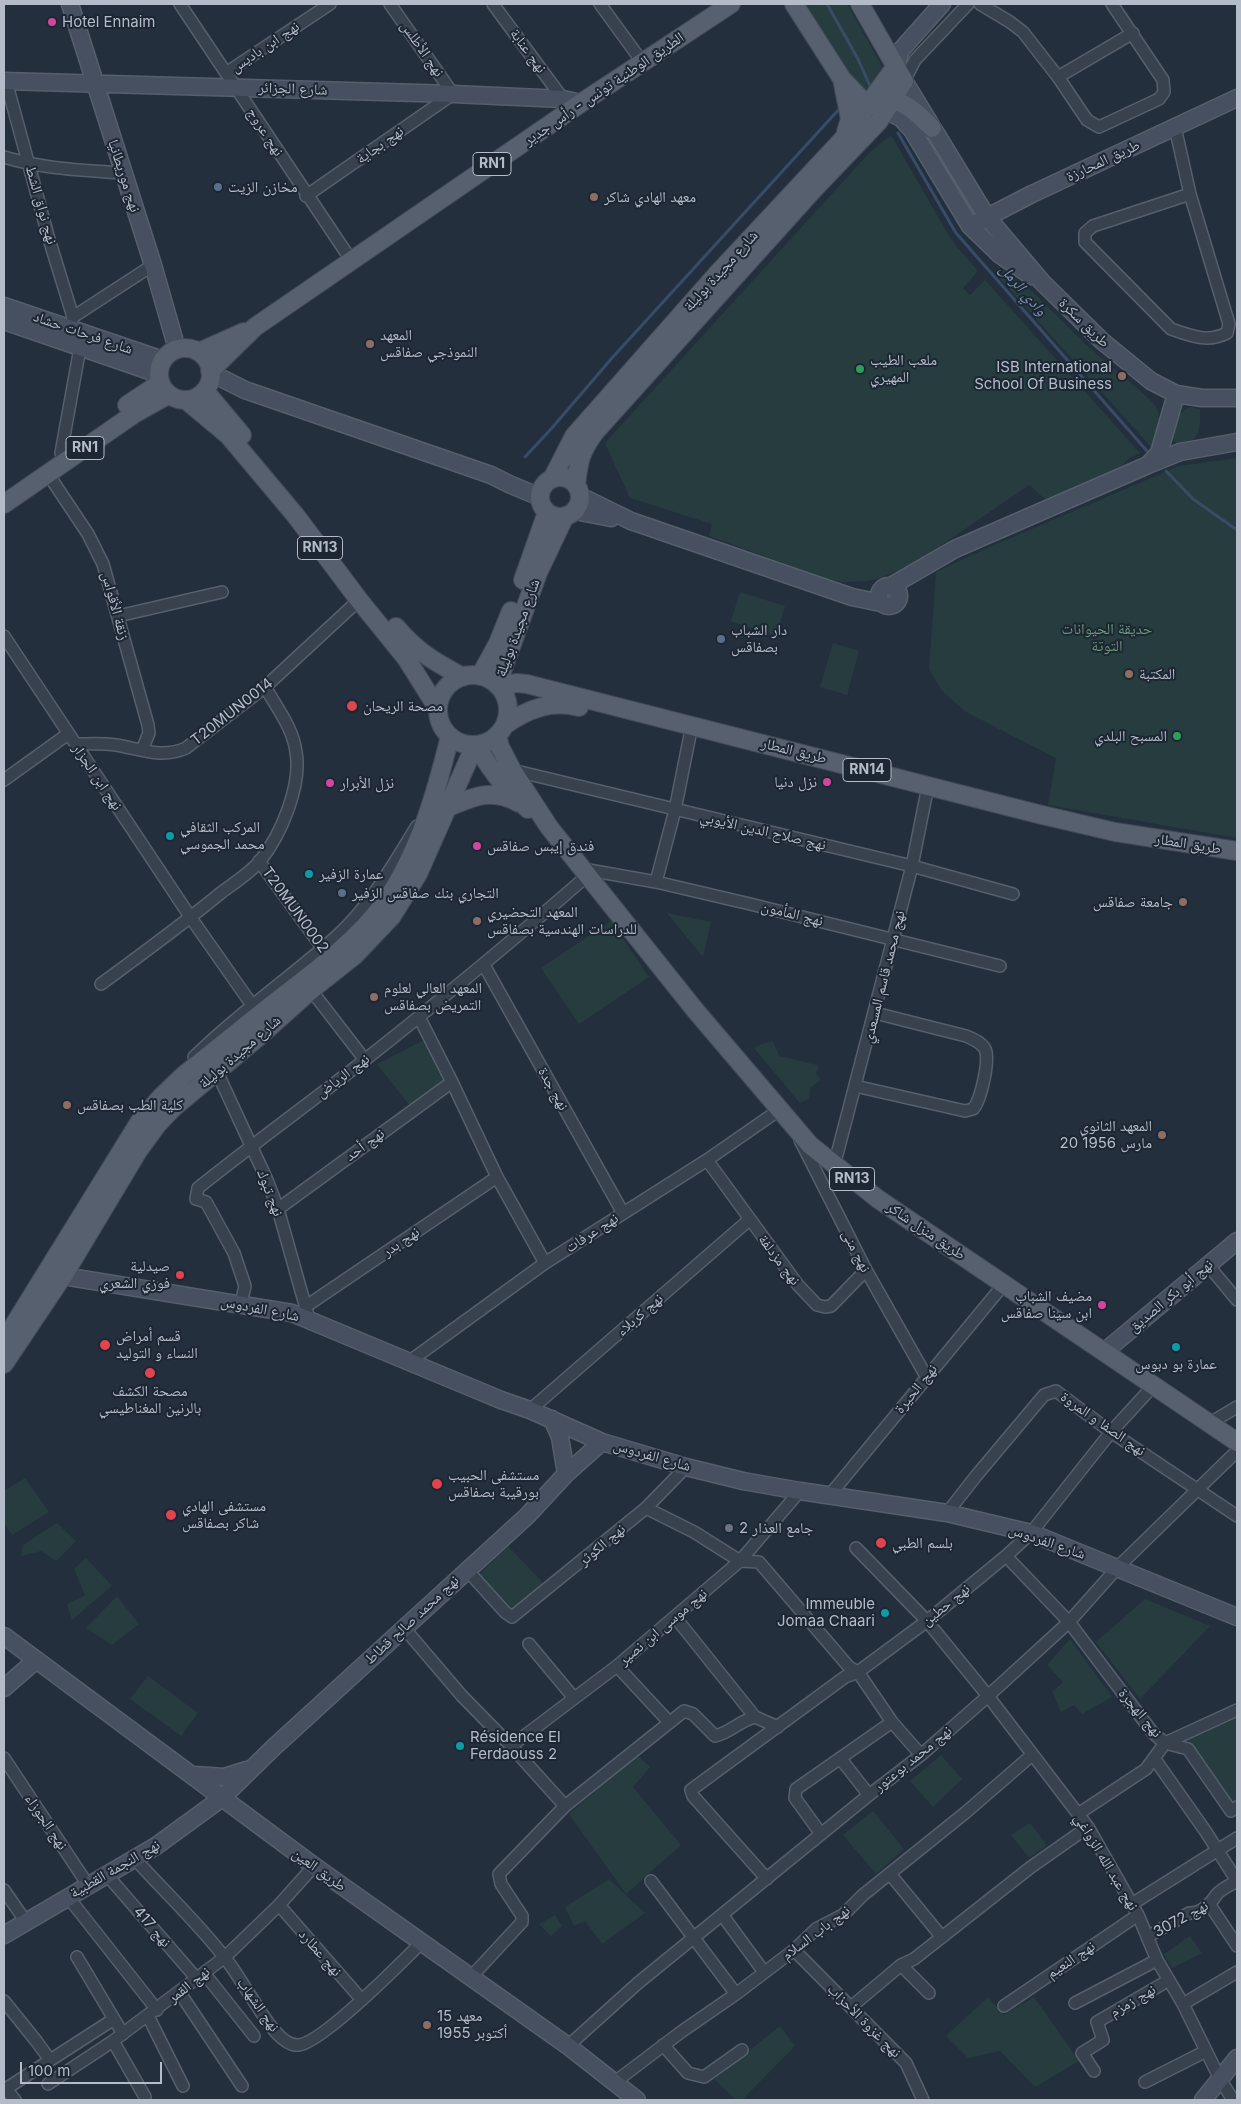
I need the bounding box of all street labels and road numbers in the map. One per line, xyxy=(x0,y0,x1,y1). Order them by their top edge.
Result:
street label: نهج ابن باديس xyxy=(227,17,303,77)
street label: نهج الأطلس xyxy=(396,18,448,80)
street label: نهج عنابة xyxy=(506,25,550,77)
street label: الطريق الوطنية تونس - رأس جدير xyxy=(521,29,687,149)
street label: شارع الجزائر xyxy=(258,79,328,99)
street label: نهج عروج xyxy=(243,104,287,160)
street label: نهج بجاية xyxy=(353,122,407,168)
street label: طريق المحارزة xyxy=(1063,136,1143,186)
street label: نهج موريطانيا xyxy=(104,137,144,215)
road number: RN1 xyxy=(473,152,511,175)
street label: نهج نواق الشط xyxy=(21,164,61,246)
street label: شارع مجيدة بوليلة xyxy=(680,227,762,315)
street label: طريق سكرة xyxy=(1055,294,1113,352)
street label: شارع فرحات حشاد xyxy=(31,308,135,358)
road number: RN1 xyxy=(66,436,104,459)
road number: RN13 xyxy=(298,536,342,560)
street label: زنقة الأقواس xyxy=(97,570,133,642)
street label: شارع مجيدة بوليلة xyxy=(492,577,544,679)
street label: T20MUN0014 xyxy=(187,674,277,750)
street label: طريق المطار xyxy=(759,734,829,768)
street label: نهج ابن الجزار xyxy=(68,740,126,814)
road number: RN14 xyxy=(843,758,891,782)
street label: نهج صلاح الدين الأيوبي xyxy=(698,808,828,854)
street label: طريق المطار xyxy=(1154,830,1222,858)
street label: T20MUN0002 xyxy=(258,864,332,956)
street label: نهج المأمون xyxy=(759,898,825,930)
street label: نهج محمد قاسم المسعدي xyxy=(859,909,909,1045)
street label: شارع مجيدة بوليلة xyxy=(195,1012,285,1092)
street label: نهج الرياض xyxy=(313,1050,373,1102)
street label: نهج جدة xyxy=(534,1064,572,1114)
street label: نهج أحد xyxy=(342,1125,388,1165)
street label: نهج تبوك xyxy=(253,1167,287,1219)
road number: RN13 xyxy=(830,1168,874,1190)
street label: طريق منزل شاكر xyxy=(883,1198,969,1264)
street label: نهج عرفات xyxy=(562,1209,622,1257)
street label: نهج بدر xyxy=(379,1223,423,1261)
street label: نهج منى xyxy=(838,1227,874,1275)
street label: نهج مزدلفة xyxy=(754,1231,804,1289)
street label: نهج أبو بكر الصديق xyxy=(1125,1255,1217,1337)
street label: نهج كربلاء xyxy=(613,1290,667,1340)
street label: شارع الفردوس xyxy=(219,1293,301,1325)
street label: نهج الحيرة xyxy=(891,1361,941,1417)
street label: نهج الصفا و المروة xyxy=(1057,1388,1149,1460)
street label: شارع الفردوس xyxy=(611,1436,693,1476)
street label: نهج الكوثر xyxy=(575,1520,629,1570)
street label: شارع الفردوس xyxy=(1006,1521,1088,1563)
street label: نهج محمد صالح قطاط xyxy=(361,1572,463,1668)
street label: نهج حطين xyxy=(918,1580,974,1630)
street label: نهج موسى ابن نصير xyxy=(615,1585,711,1669)
street label: نهج الهجرة xyxy=(1114,1685,1166,1741)
street label: نهج محمد بوعتور xyxy=(870,1722,956,1796)
street label: نهج الجوزاء xyxy=(21,1791,71,1853)
street label: نهج عبد الله الزواغي xyxy=(1070,1810,1142,1914)
street label: نهج النجمة القطبية xyxy=(67,1836,163,1902)
street label: طريق العين xyxy=(289,1844,349,1896)
street label: نهج 3072 xyxy=(1150,1897,1212,1941)
street label: نهج باب السلام xyxy=(778,1901,854,1965)
street label: نهج 417 xyxy=(129,1903,175,1951)
street label: نهج عطارد xyxy=(295,1926,345,1980)
street label: نهج النعيم xyxy=(1043,1937,1099,1983)
street label: نهج القمر xyxy=(164,1963,214,2007)
street label: نهج الشهاب xyxy=(233,1975,283,2035)
street label: نهج غزوة الأحزاب xyxy=(823,1980,905,2062)
street label: نهج زمزم xyxy=(1107,1981,1159,2021)

